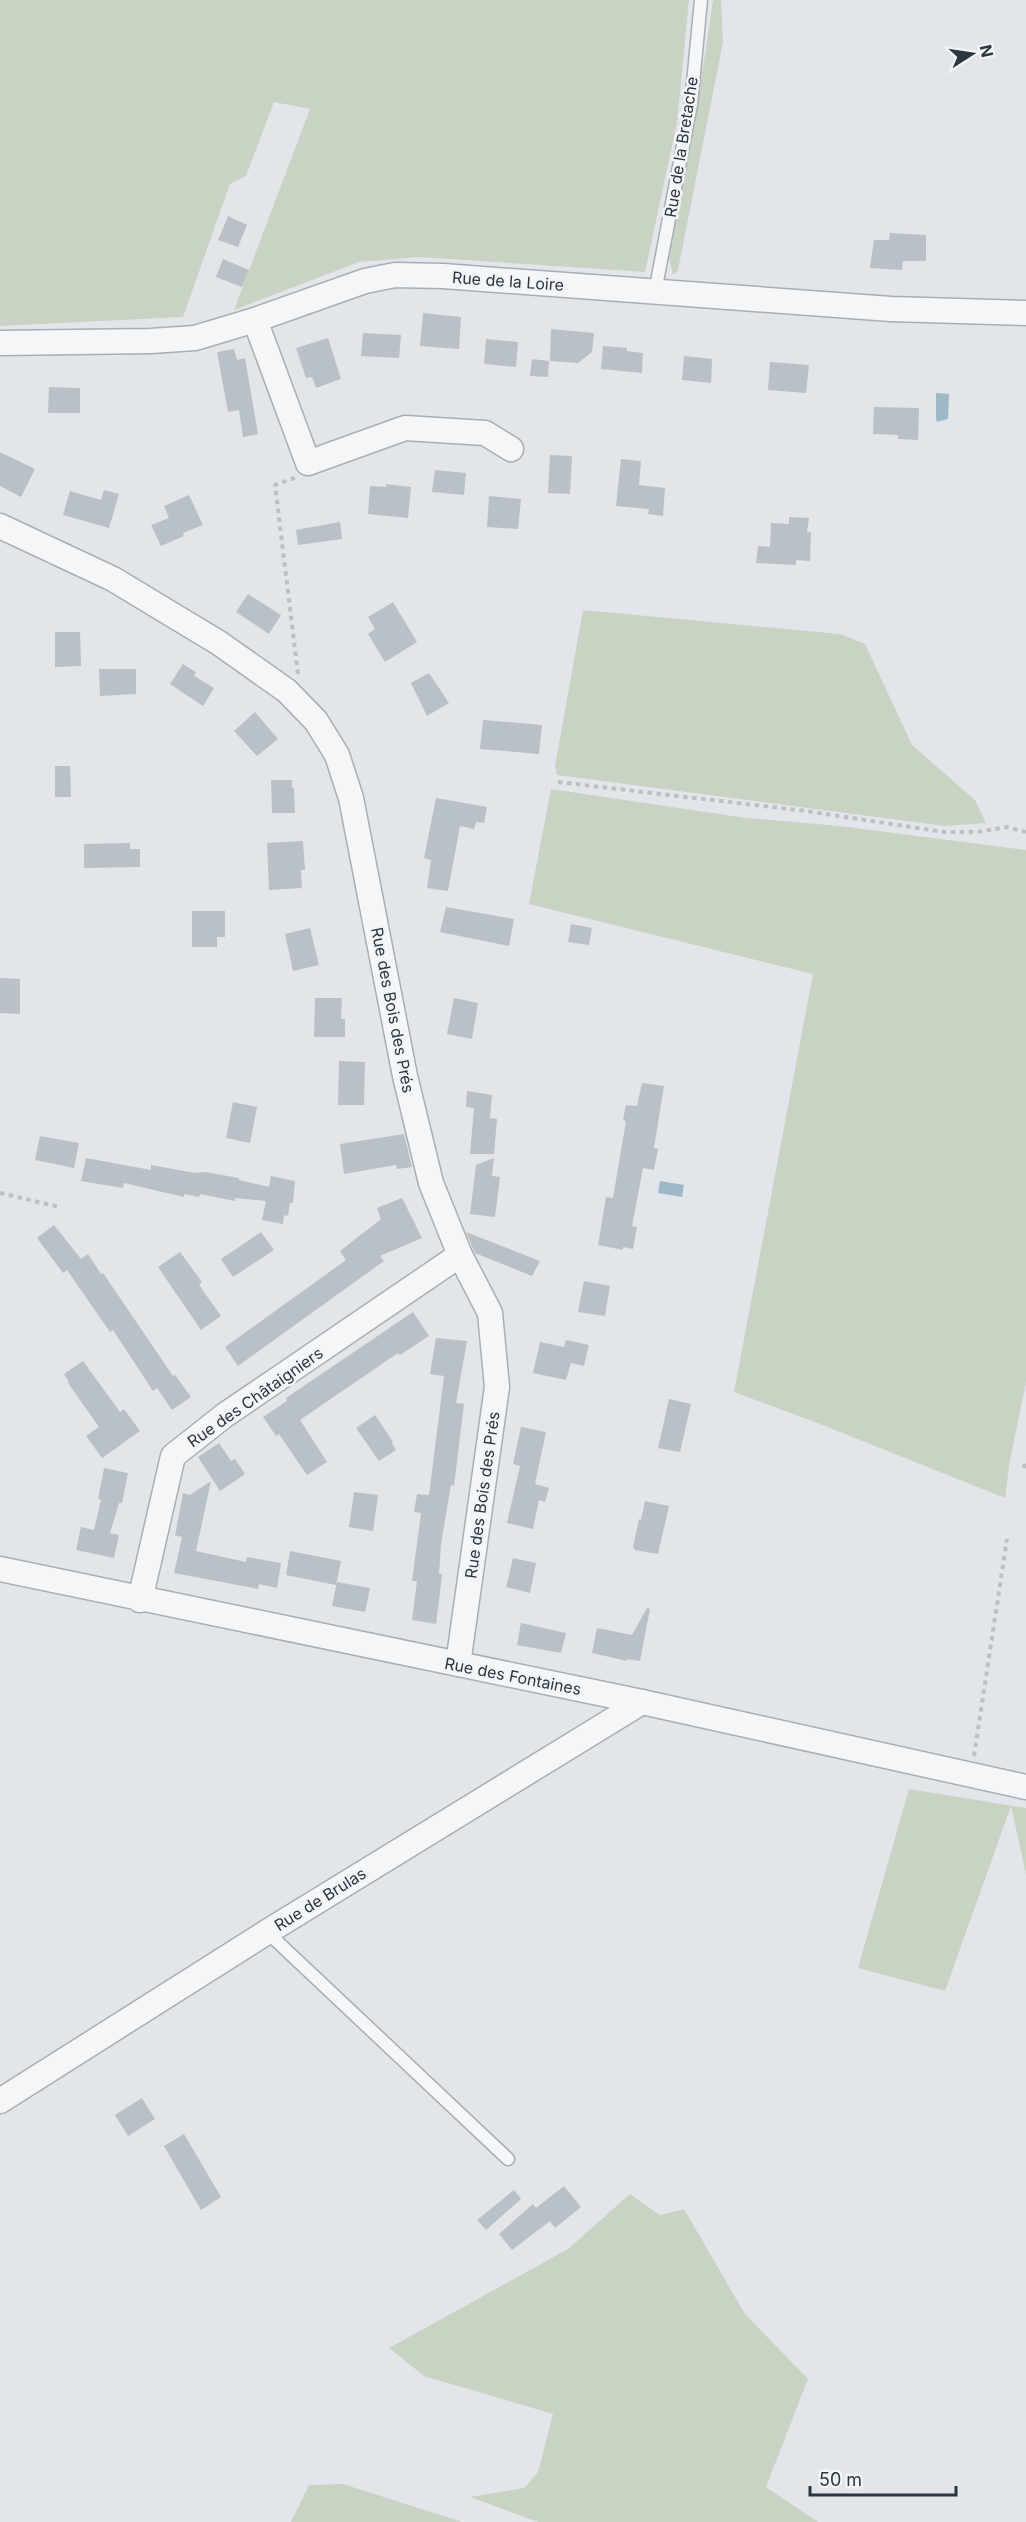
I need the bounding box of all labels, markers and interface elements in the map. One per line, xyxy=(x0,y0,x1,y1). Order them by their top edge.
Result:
north arrow xyxy=(942,24,1002,84)
text: N xyxy=(976,43,998,59)
street label: Rue de la Bretache xyxy=(660,75,702,219)
street label: Rue de la Loire xyxy=(451,267,565,295)
street label: Rue des Bois des Prés xyxy=(367,925,419,1095)
street label: Rue des Châtaigniers xyxy=(183,1343,327,1451)
street label: Rue des Bois des Prés xyxy=(460,1410,504,1580)
street label: Rue des Fontaines xyxy=(443,1653,583,1699)
street label: Rue de Brulas xyxy=(270,1863,370,1935)
scale bar xyxy=(810,2459,956,2497)
text: 50 m xyxy=(819,2469,862,2490)

